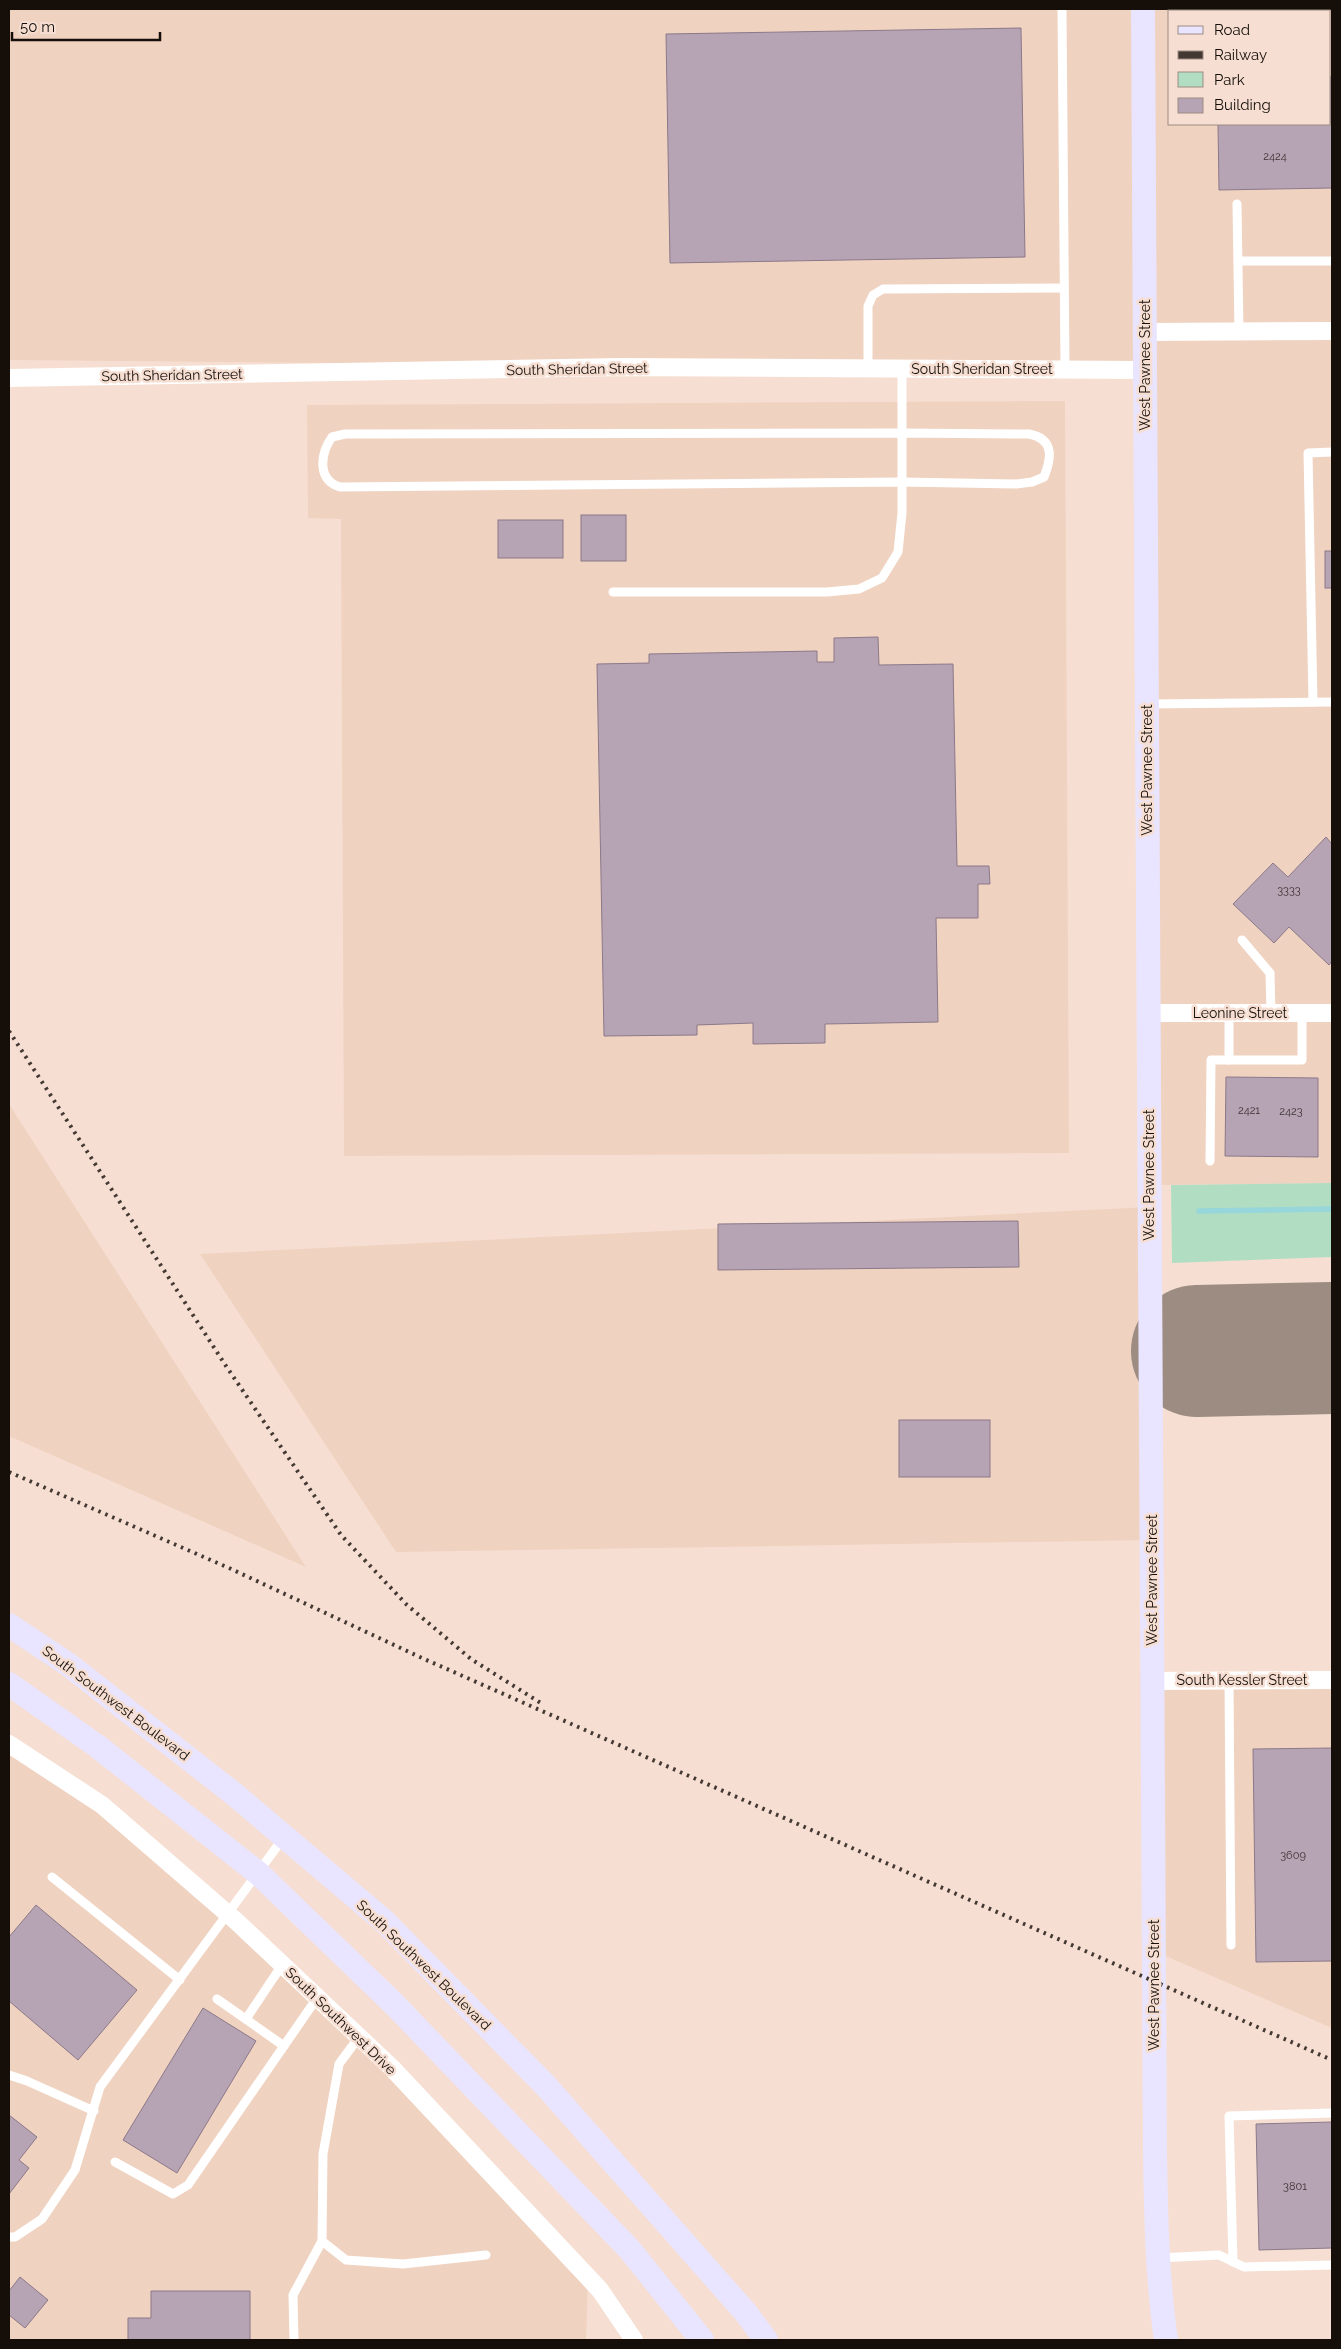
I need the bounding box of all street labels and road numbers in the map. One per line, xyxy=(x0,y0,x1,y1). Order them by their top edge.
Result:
street label: West Pawnee Street xyxy=(1137,299,1153,431)
street label: South Sheridan Street xyxy=(506,360,648,378)
street label: South Sheridan Street xyxy=(911,361,1053,377)
street label: South Sheridan Street xyxy=(101,366,243,384)
street label: West Pawnee Street xyxy=(1139,704,1155,836)
street label: Leonine Street xyxy=(1193,1005,1288,1021)
street label: West Pawnee Street xyxy=(1141,1109,1157,1241)
street label: West Pawnee Street xyxy=(1144,1514,1160,1646)
street label: South Southwest Boulevard xyxy=(39,1642,193,1764)
street label: South Kessler Street xyxy=(1177,1672,1308,1688)
street label: South Southwest Boulevard xyxy=(354,1897,494,2033)
street label: West Pawnee Street xyxy=(1146,1919,1162,2051)
street label: South Southwest Drive xyxy=(283,1964,399,2078)

